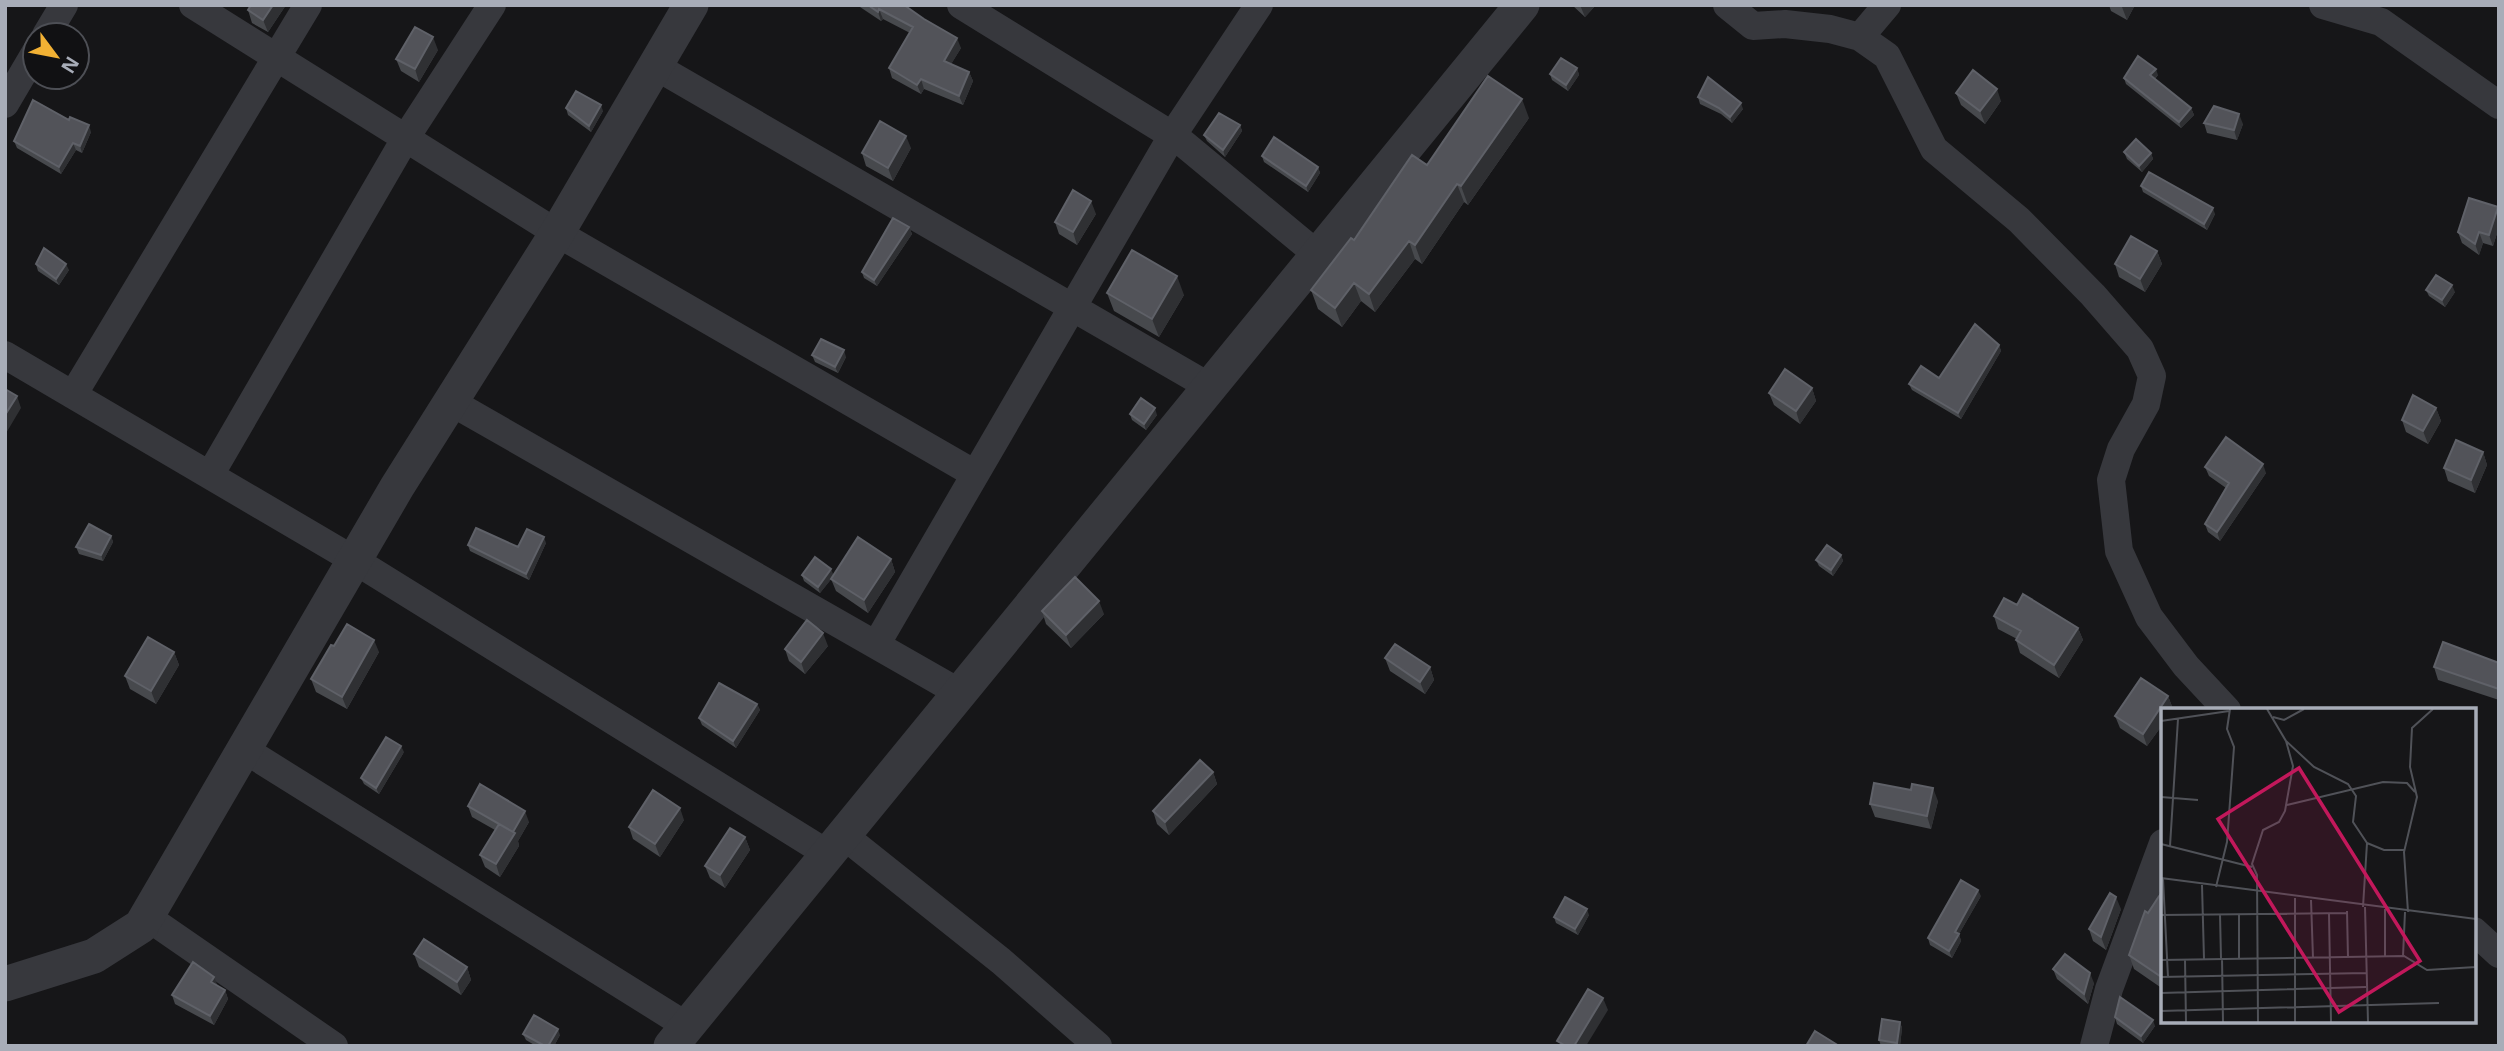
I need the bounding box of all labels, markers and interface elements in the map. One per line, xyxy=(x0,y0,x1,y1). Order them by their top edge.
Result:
north arrow xyxy=(21,21,91,91)
text: N xyxy=(55,52,86,78)
inset map xyxy=(2161,708,2476,1023)

